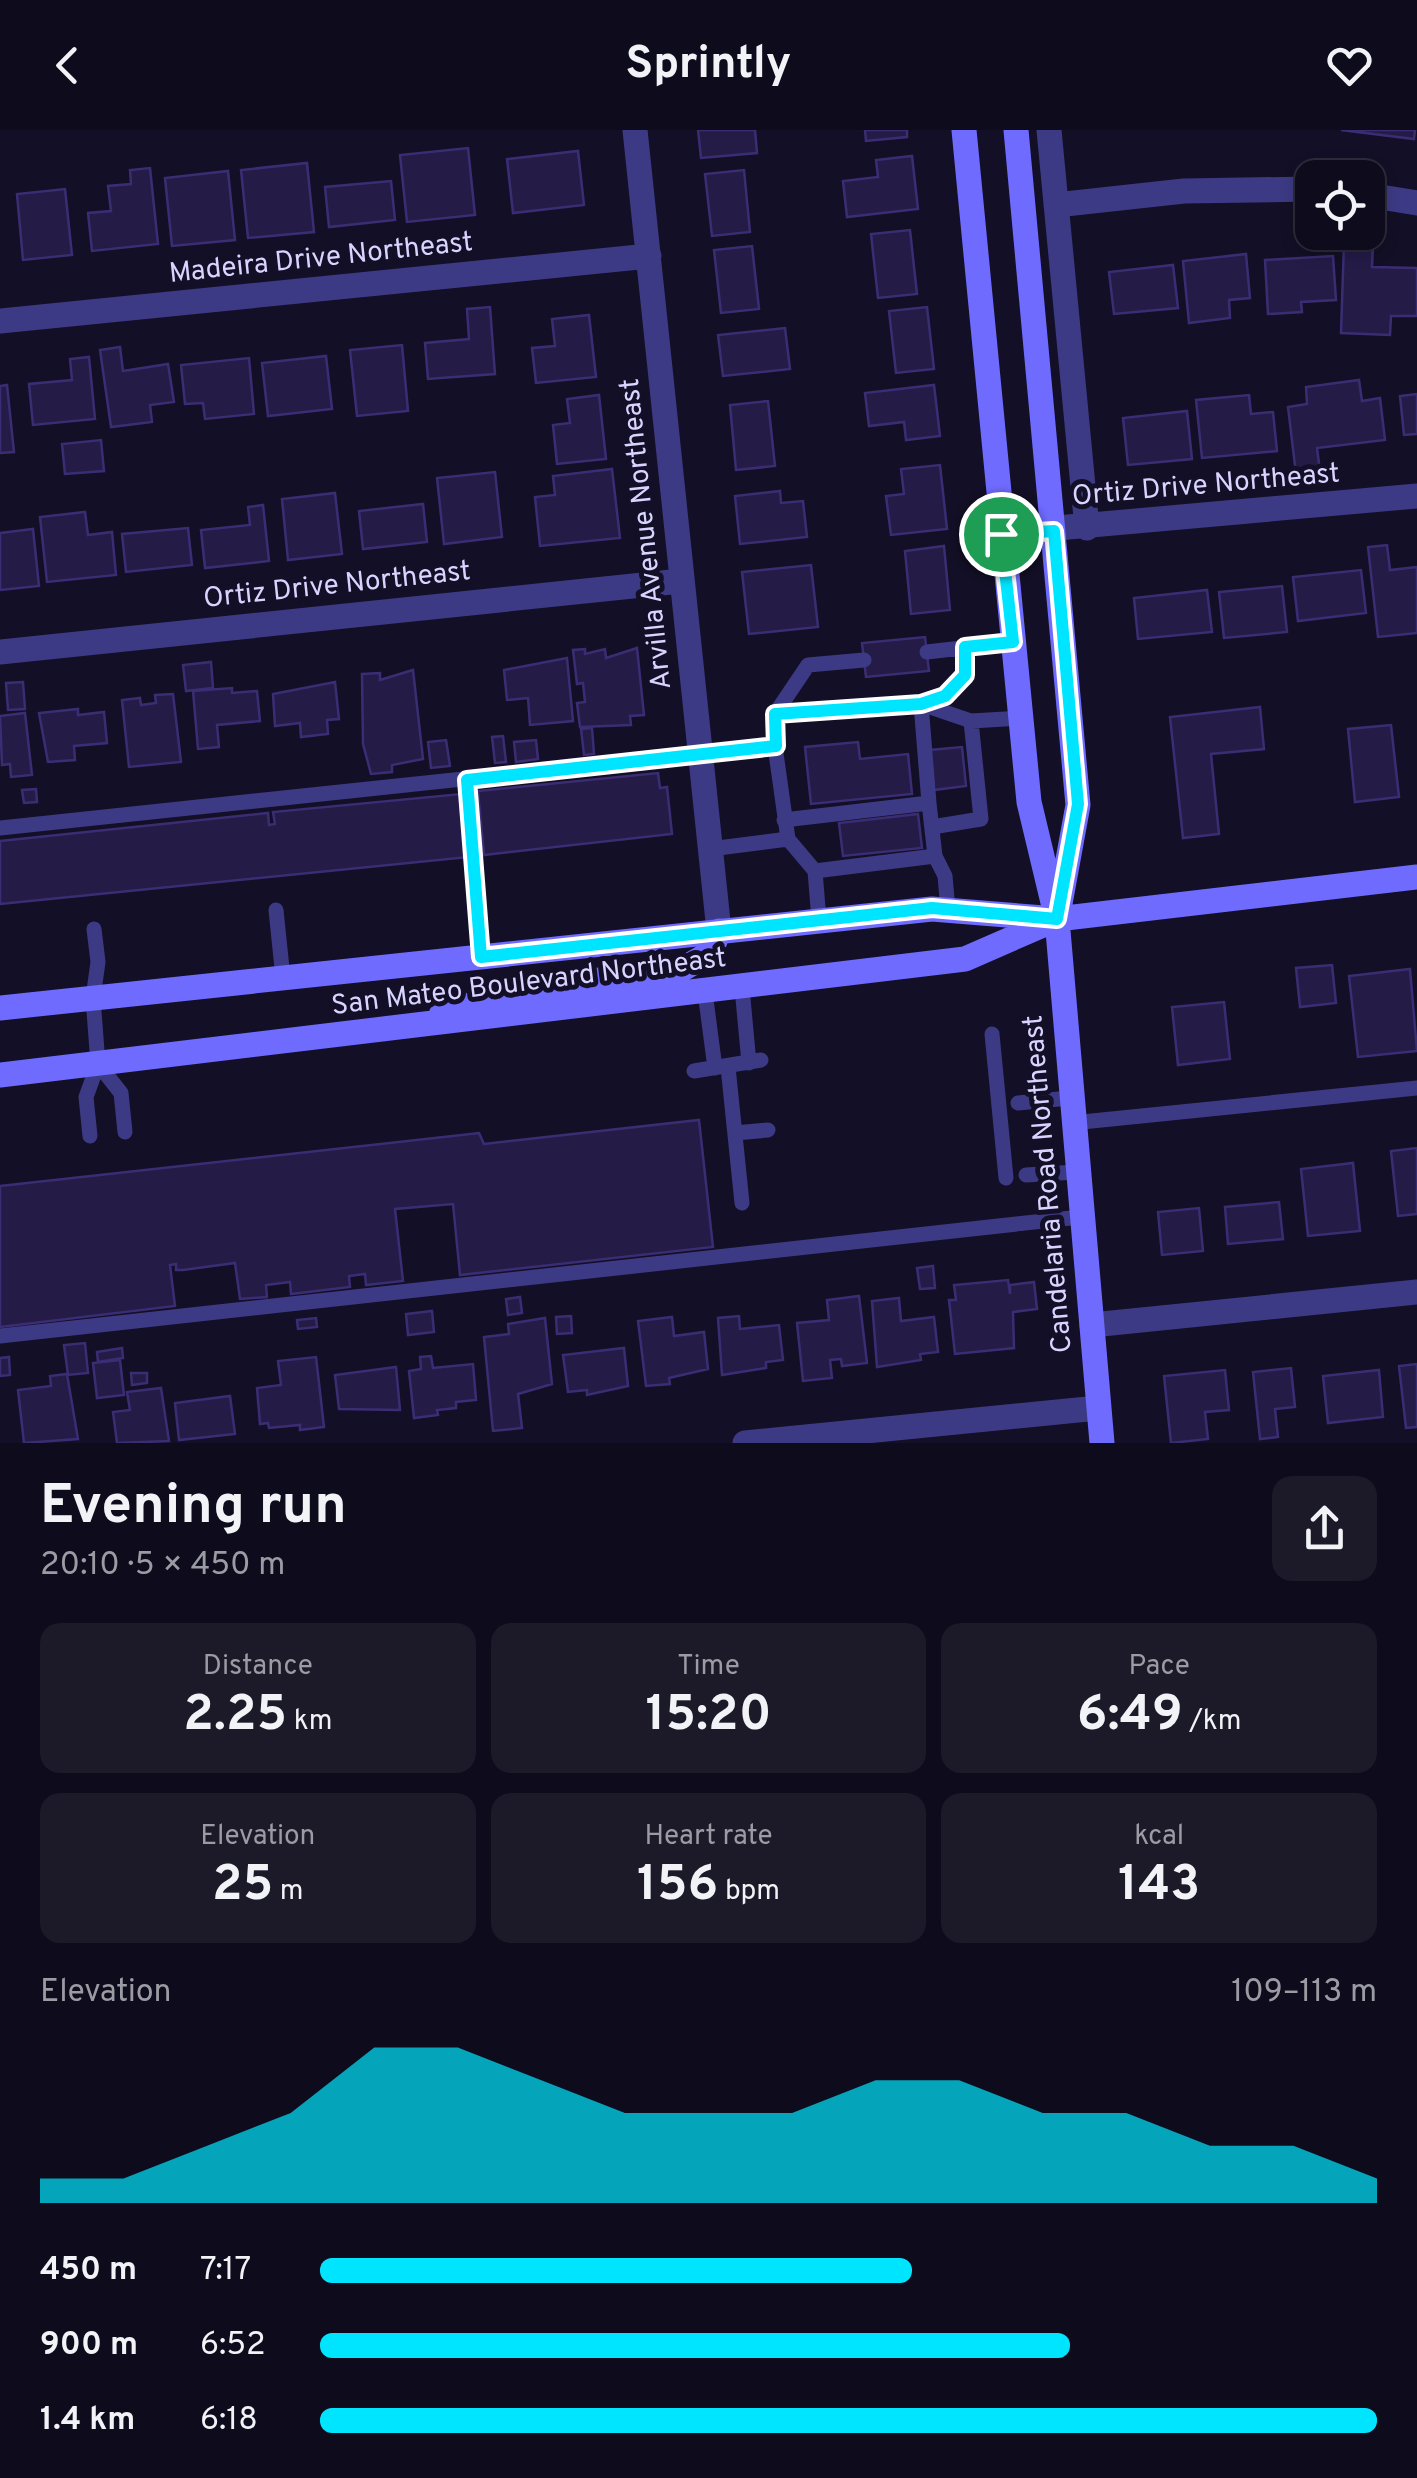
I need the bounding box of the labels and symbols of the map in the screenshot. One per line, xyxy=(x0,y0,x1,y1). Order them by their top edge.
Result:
street label: Madeira Drive Northeast xyxy=(167,225,475,293)
street label: Arvilla Avenue Northeast xyxy=(613,377,681,691)
street label: Ortiz Drive Northeast xyxy=(1071,456,1341,516)
pin xyxy=(959,492,1044,577)
street label: Ortiz Drive Northeast xyxy=(202,554,472,618)
street label: San Mateo Boulevard Northeast xyxy=(330,941,728,1025)
street label: Candelaria Road Northeast xyxy=(1016,1013,1082,1355)

